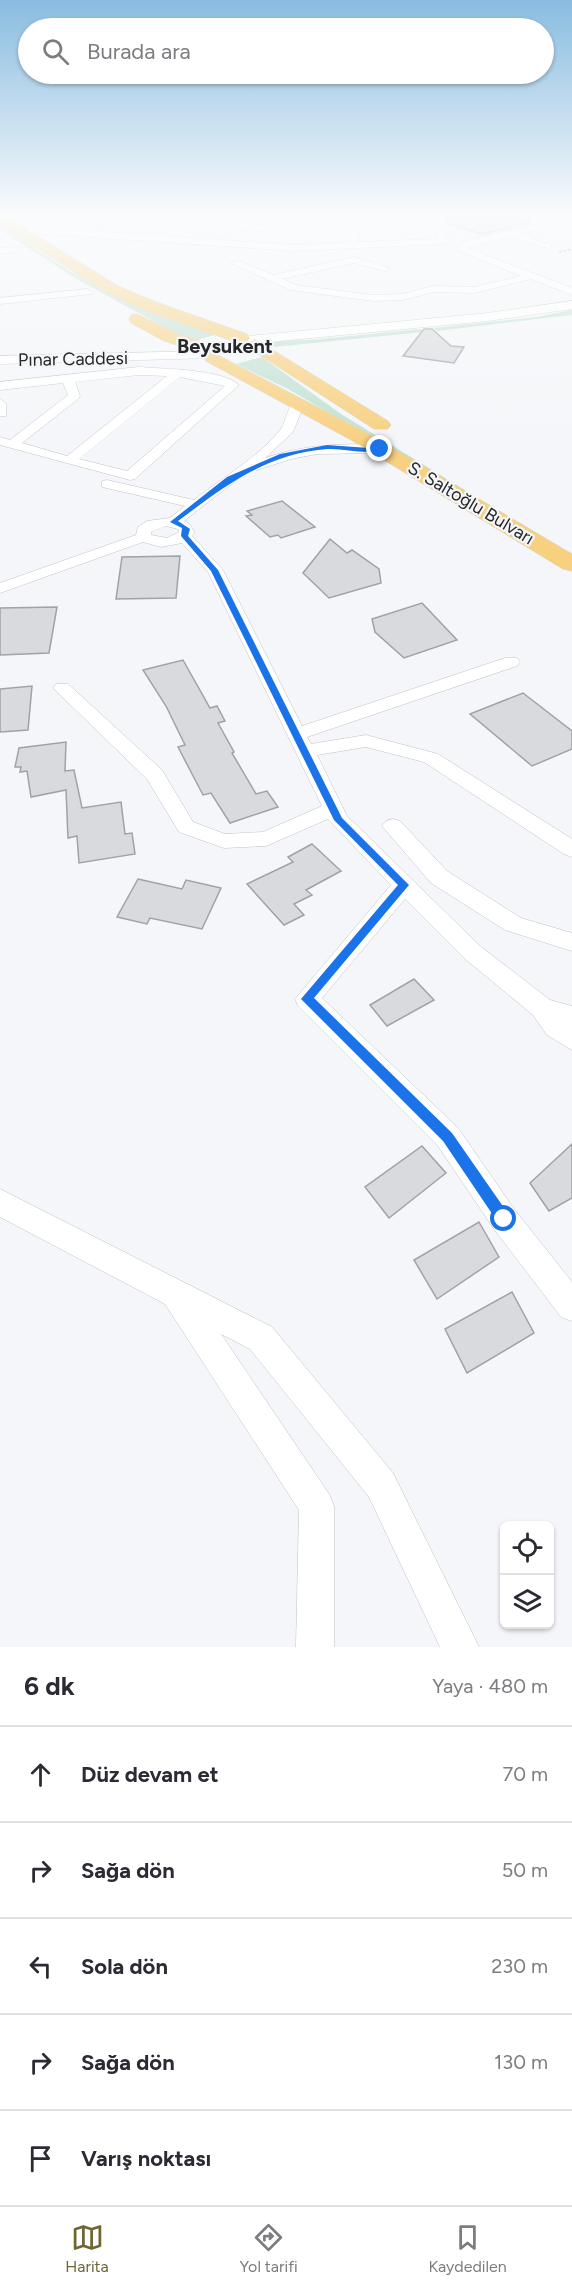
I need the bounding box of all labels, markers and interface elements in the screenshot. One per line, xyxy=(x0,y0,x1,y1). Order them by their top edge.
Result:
search box xyxy=(18,18,554,84)
icon: search xyxy=(39,35,72,68)
text: Burada ara xyxy=(87,38,191,65)
district label: Beysukent xyxy=(177,334,273,358)
street label: Pınar Caddesi xyxy=(18,347,128,371)
route end xyxy=(366,435,392,461)
street label: S. Saltoğlu Bulvarı xyxy=(404,457,538,549)
route start xyxy=(490,1205,516,1231)
map controls xyxy=(500,1521,554,1629)
button: locate xyxy=(500,1521,554,1575)
button: layers xyxy=(500,1575,554,1629)
text: 6 dk xyxy=(24,1670,75,1702)
text: Yaya · 480 m xyxy=(432,1674,548,1698)
icon: ahead xyxy=(24,1758,57,1791)
text: Düz devam et xyxy=(81,1761,218,1788)
text: 70 m xyxy=(502,1762,548,1786)
icon: right xyxy=(24,1854,57,1887)
text: Sağa dön xyxy=(81,1857,175,1884)
text: 50 m xyxy=(502,1858,548,1882)
icon: left xyxy=(24,1950,57,1983)
text: Sola dön xyxy=(81,1953,168,1980)
text: 230 m xyxy=(491,1954,548,1978)
icon: right xyxy=(24,2046,57,2079)
text: Sağa dön xyxy=(81,2049,175,2076)
text: 130 m xyxy=(494,2050,548,2074)
icon: arrive xyxy=(24,2142,57,2175)
text: Varış noktası xyxy=(81,2145,211,2172)
tab: Harita xyxy=(65,2221,109,2276)
tab: Yol tarifi xyxy=(239,2221,298,2276)
tab: Kaydedilen xyxy=(428,2221,507,2276)

